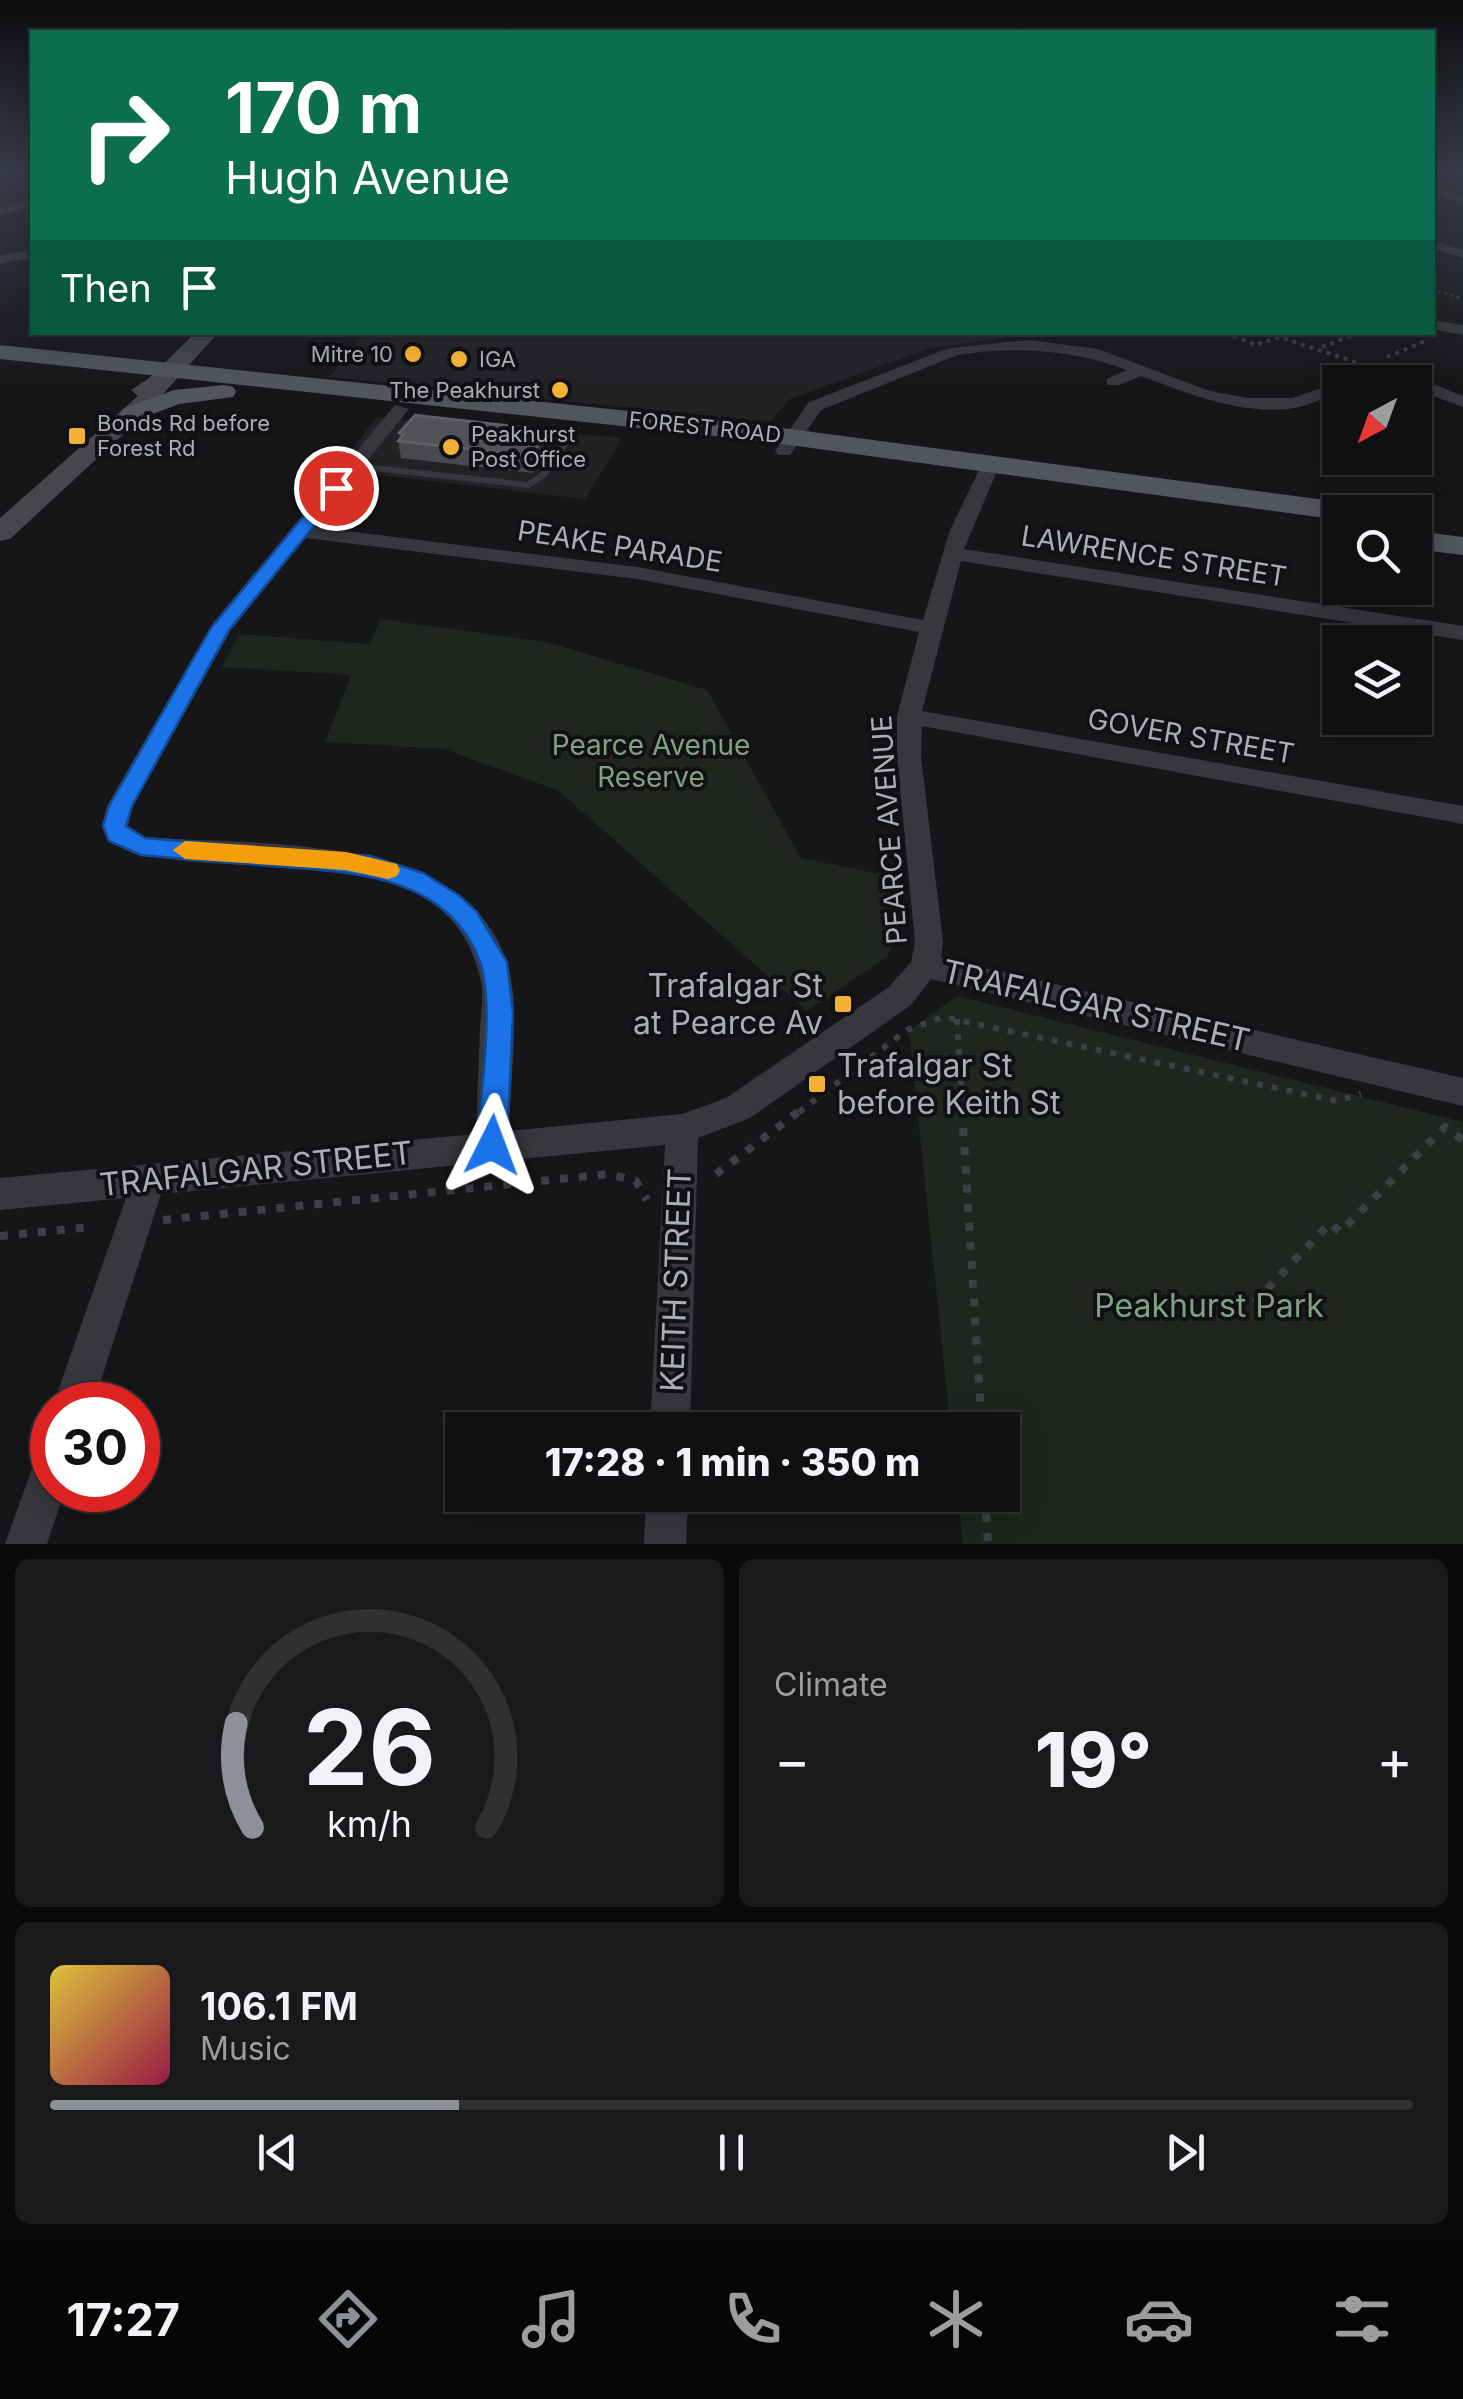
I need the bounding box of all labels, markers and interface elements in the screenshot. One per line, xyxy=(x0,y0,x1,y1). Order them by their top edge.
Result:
text: 170 m xyxy=(225,65,422,150)
icon: right xyxy=(60,70,190,200)
text: Hugh Avenue xyxy=(225,150,510,205)
icon: arrive xyxy=(172,260,227,315)
text: Then xyxy=(60,265,152,311)
place label: Mitre 10 xyxy=(311,341,393,367)
marker: Mitre 10 xyxy=(402,343,424,365)
place label: IGA xyxy=(479,346,516,372)
marker: IGA xyxy=(448,348,470,370)
north arrow xyxy=(1322,365,1432,475)
map controls xyxy=(1322,365,1432,735)
place label: The Peakhurst xyxy=(389,377,540,403)
marker: The Peakhurst xyxy=(549,379,571,401)
street label: FOREST ROAD xyxy=(628,406,782,448)
place label: Bonds Rd before Forest Rd xyxy=(97,410,270,461)
place label: Peakhurst Post Office xyxy=(471,421,586,472)
marker: Bonds Rd before Forest Rd xyxy=(66,425,88,447)
marker: Peakhurst Post Office xyxy=(440,436,462,458)
pin xyxy=(294,446,379,531)
icon: arrive xyxy=(309,461,364,516)
button: search xyxy=(1322,495,1432,605)
street label: PEAKE PARADE xyxy=(515,513,725,579)
street label: LAWRENCE STREET xyxy=(1019,518,1289,594)
button: layers xyxy=(1322,625,1432,735)
street label: GOVER STREET xyxy=(1085,701,1297,771)
street label: PEARCE AVENUE xyxy=(864,714,914,946)
park label: Pearce Avenue Reserve xyxy=(552,728,750,794)
street label: TRAFALGAR STREET xyxy=(939,951,1254,1060)
place label: Trafalgar St at Pearce Av xyxy=(633,966,823,1042)
marker: Trafalgar St at Pearce Av xyxy=(832,993,854,1015)
place label: Trafalgar St before Keith St xyxy=(837,1046,1061,1122)
marker: Trafalgar St before Keith St xyxy=(806,1073,828,1095)
position arrow xyxy=(440,1093,544,1197)
street label: TRAFALGAR STREET xyxy=(98,1133,414,1204)
street label: KEITH STREET xyxy=(652,1168,699,1392)
park label: Peakhurst Park xyxy=(1094,1286,1324,1325)
speed limit sign: 30 xyxy=(30,1382,160,1512)
text: 17:28 · 1 min · 350 m xyxy=(545,1439,920,1485)
text: Climate xyxy=(774,1665,888,1704)
text: 26 xyxy=(303,1684,436,1810)
text: 19° xyxy=(1035,1714,1152,1805)
text: − xyxy=(774,1727,810,1793)
text: + xyxy=(1377,1727,1413,1793)
text: km/h xyxy=(327,1802,412,1846)
text: 106.1 FM xyxy=(200,1983,358,2029)
text: Music xyxy=(200,2029,291,2068)
icon: previous xyxy=(250,2125,305,2180)
icon: pause xyxy=(704,2125,759,2180)
icon: next xyxy=(1158,2125,1213,2180)
icon: directions xyxy=(313,2284,383,2354)
icon: music xyxy=(516,2284,586,2354)
icon: phone xyxy=(718,2284,788,2354)
icon: climate xyxy=(921,2284,991,2354)
icon: car xyxy=(1124,2284,1194,2354)
icon: filters xyxy=(1327,2284,1397,2354)
text: 17:27 xyxy=(66,2292,180,2347)

